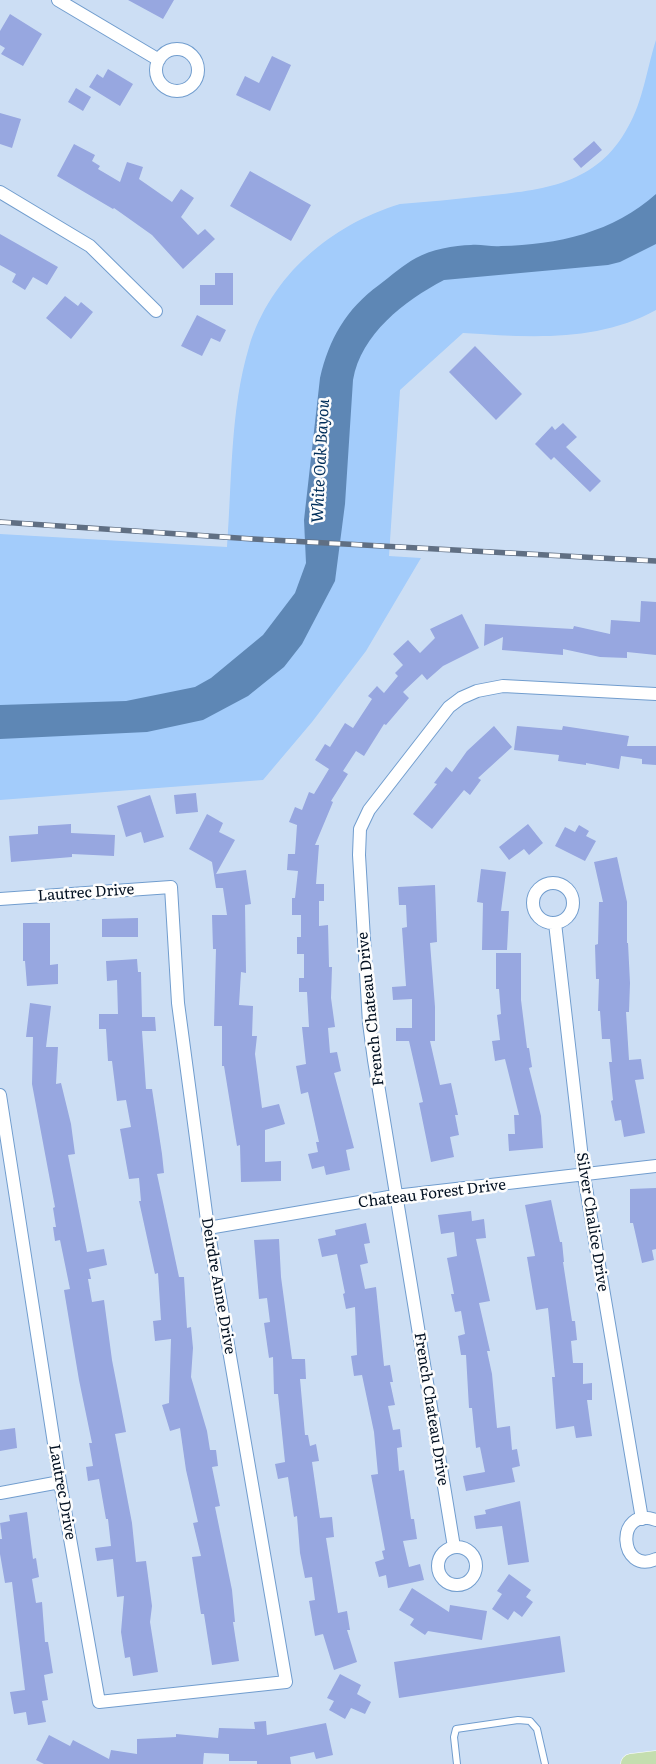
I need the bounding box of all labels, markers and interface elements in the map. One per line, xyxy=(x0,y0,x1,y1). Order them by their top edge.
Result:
water label: White Oak Bayou xyxy=(308,399,334,523)
street label: Lautrec Drive xyxy=(37,881,135,905)
street label: French Chateau Drive xyxy=(354,931,388,1087)
street label: Silver Chalice Drive xyxy=(572,1151,612,1293)
street label: Chateau Forest Drive xyxy=(357,1176,507,1212)
street label: Deirdre Anne Drive xyxy=(197,1216,239,1356)
street label: French Chateau Drive xyxy=(410,1331,452,1487)
street label: Lautrec Drive xyxy=(45,1443,79,1541)

